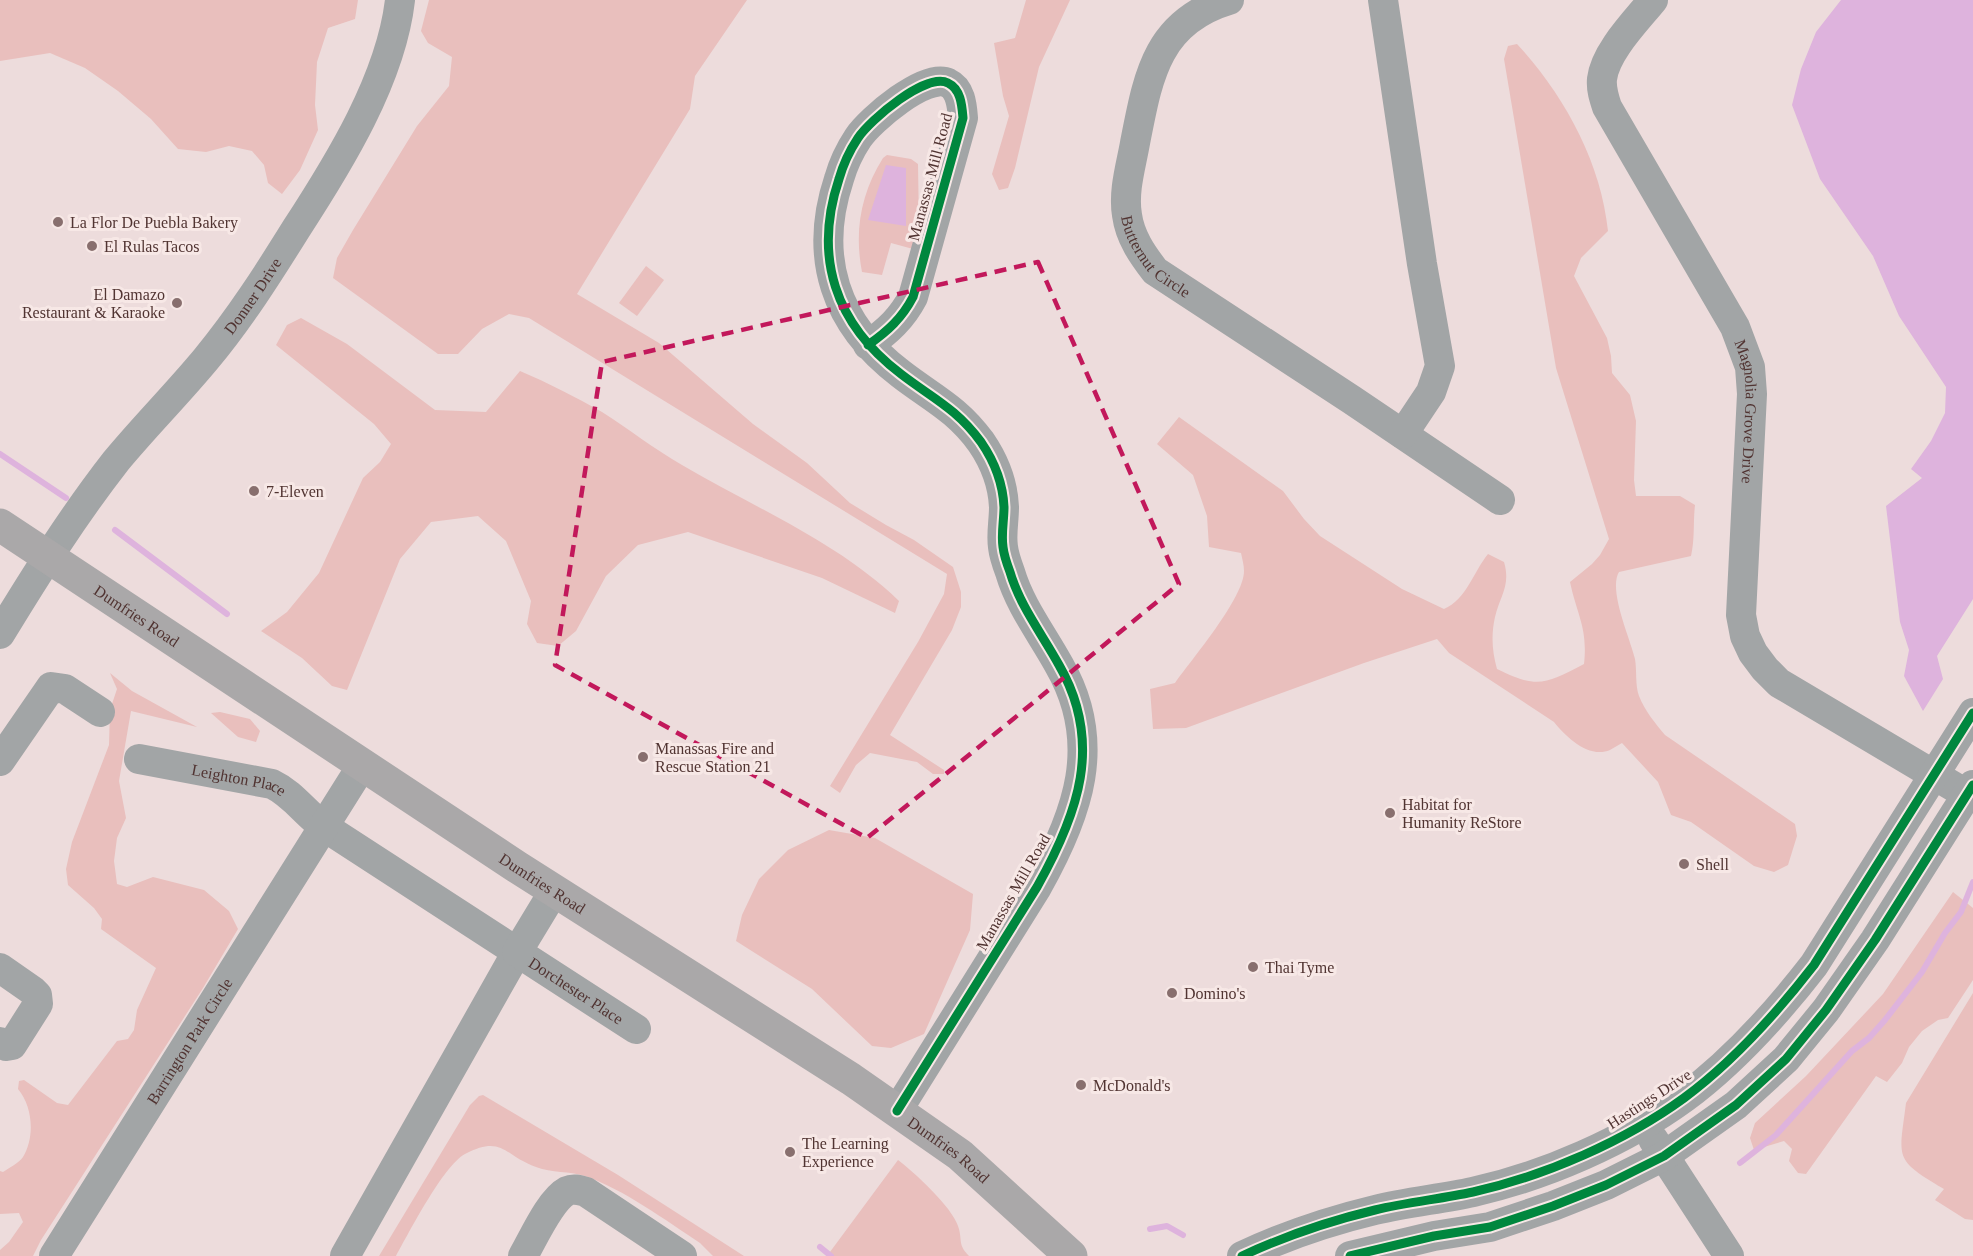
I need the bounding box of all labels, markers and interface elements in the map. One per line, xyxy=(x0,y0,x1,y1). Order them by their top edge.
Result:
street label: Manassas Mill Road xyxy=(905,111,955,243)
place label: La Flor De Puebla Bakery xyxy=(70,214,238,232)
street label: Butternut Circle xyxy=(1119,214,1194,300)
marker: La Flor De Puebla Bakery xyxy=(51,215,65,229)
place label: El Rulas Tacos xyxy=(104,238,199,255)
marker: El Rulas Tacos xyxy=(85,239,99,253)
street label: Donner Drive xyxy=(220,255,284,337)
place label: El Damazo Restaurant & Karaoke xyxy=(22,286,165,321)
marker: El Damazo Restaurant & Karaoke xyxy=(170,296,184,310)
street label: Magnolia Grove Drive xyxy=(1732,337,1761,484)
place label: 7-Eleven xyxy=(266,483,324,500)
marker: 7-Eleven xyxy=(247,484,261,498)
street label: Dumfries Road xyxy=(91,581,182,650)
place label: Manassas Fire and Rescue Station 21 xyxy=(655,740,774,775)
marker: Manassas Fire and Rescue Station 21 xyxy=(636,750,650,764)
street label: Leighton Place xyxy=(190,761,290,799)
place label: Habitat for Humanity ReStore xyxy=(1402,796,1522,832)
marker: Habitat for Humanity ReStore xyxy=(1383,806,1397,820)
street label: Manassas Mill Road xyxy=(973,831,1053,953)
street label: Dumfries Road xyxy=(496,849,588,917)
place label: Shell xyxy=(1696,856,1729,873)
marker: Shell xyxy=(1677,857,1691,871)
street label: Dorchester Place xyxy=(526,954,627,1027)
place label: Thai Tyme xyxy=(1265,959,1334,977)
marker: Thai Tyme xyxy=(1246,960,1260,974)
street label: Barrington Park Circle xyxy=(143,975,235,1107)
place label: Domino's xyxy=(1184,985,1246,1002)
marker: Domino's xyxy=(1165,986,1179,1000)
street label: Hastings Drive xyxy=(1604,1066,1695,1133)
place label: McDonald's xyxy=(1093,1077,1171,1094)
marker: McDonald's xyxy=(1074,1078,1088,1092)
street label: Dumfries Road xyxy=(905,1113,993,1186)
place label: The Learning Experience xyxy=(802,1135,889,1171)
marker: The Learning Experience xyxy=(783,1145,797,1159)

